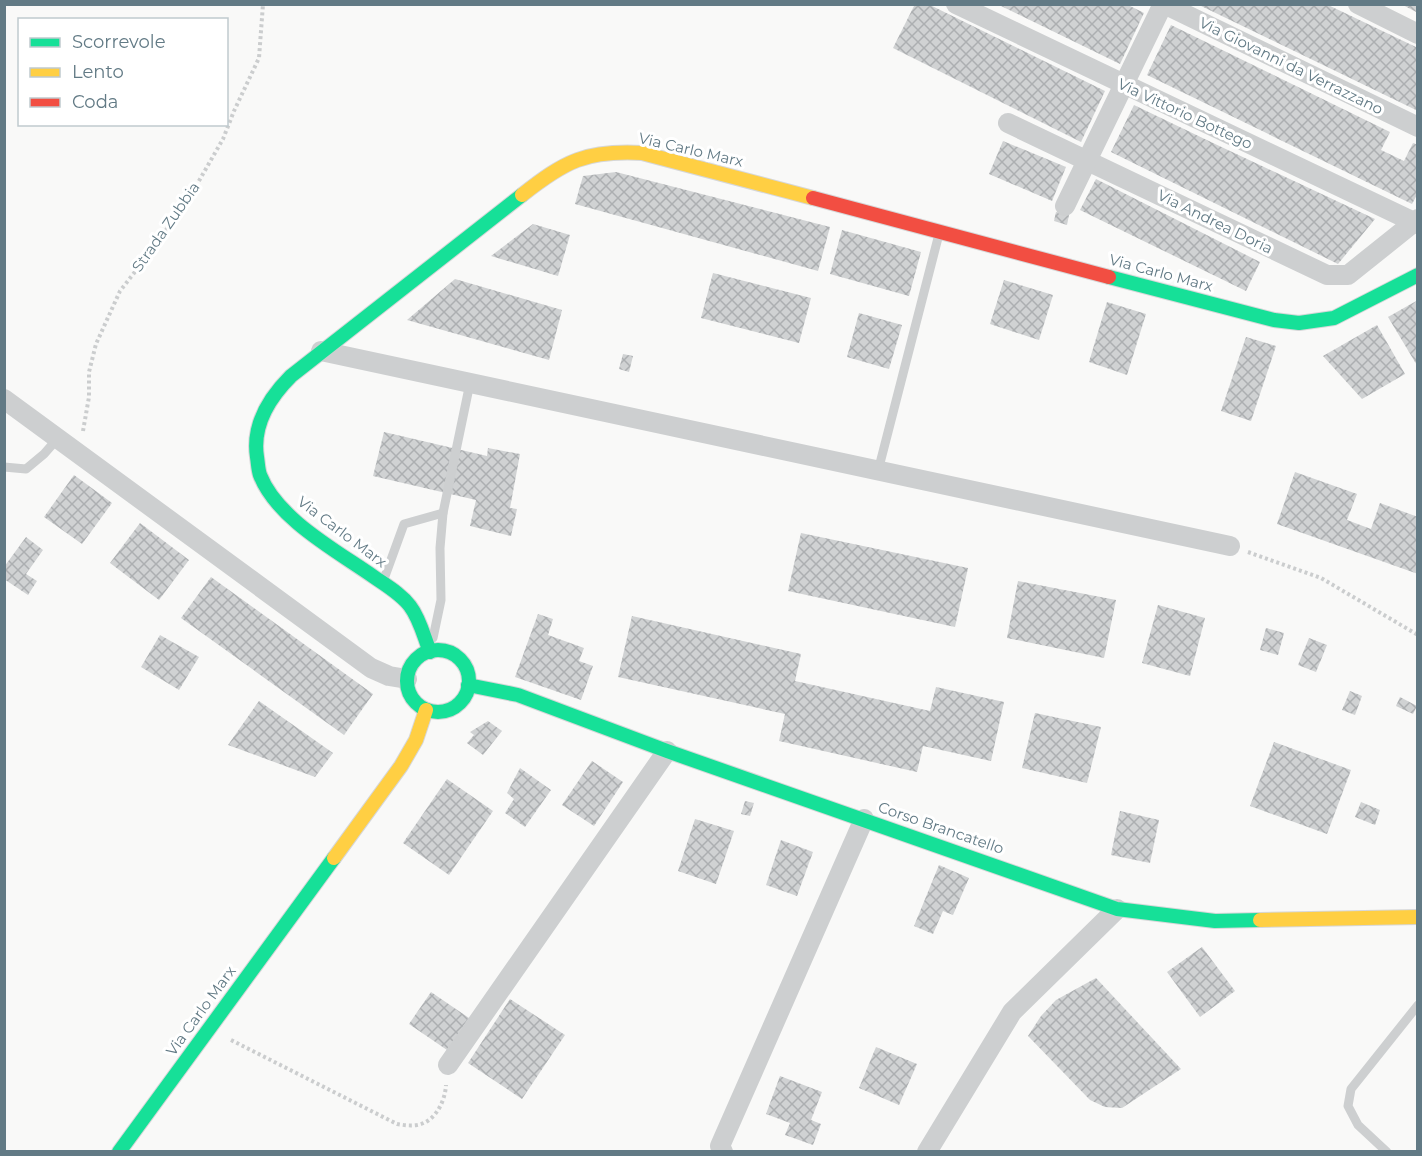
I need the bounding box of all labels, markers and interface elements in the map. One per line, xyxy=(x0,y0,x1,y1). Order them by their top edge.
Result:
street label: Via Giovanni da Verrazzano xyxy=(1196,13,1386,118)
legend xyxy=(18,18,228,126)
text: Scorrevole xyxy=(72,31,166,53)
text: Lento xyxy=(72,61,124,83)
street label: Via Vittorio Bottego xyxy=(1115,74,1256,153)
text: Coda xyxy=(72,91,118,113)
street label: Via Carlo Marx xyxy=(637,128,745,171)
street label: Strada Zubbia xyxy=(128,178,204,275)
street label: Via Andrea Doria xyxy=(1154,185,1276,258)
street label: Via Carlo Marx xyxy=(1107,250,1215,296)
street label: Via Carlo Marx xyxy=(294,492,391,571)
street label: Corso Brancatello xyxy=(876,797,1007,858)
street label: Via Carlo Marx xyxy=(162,962,240,1059)

